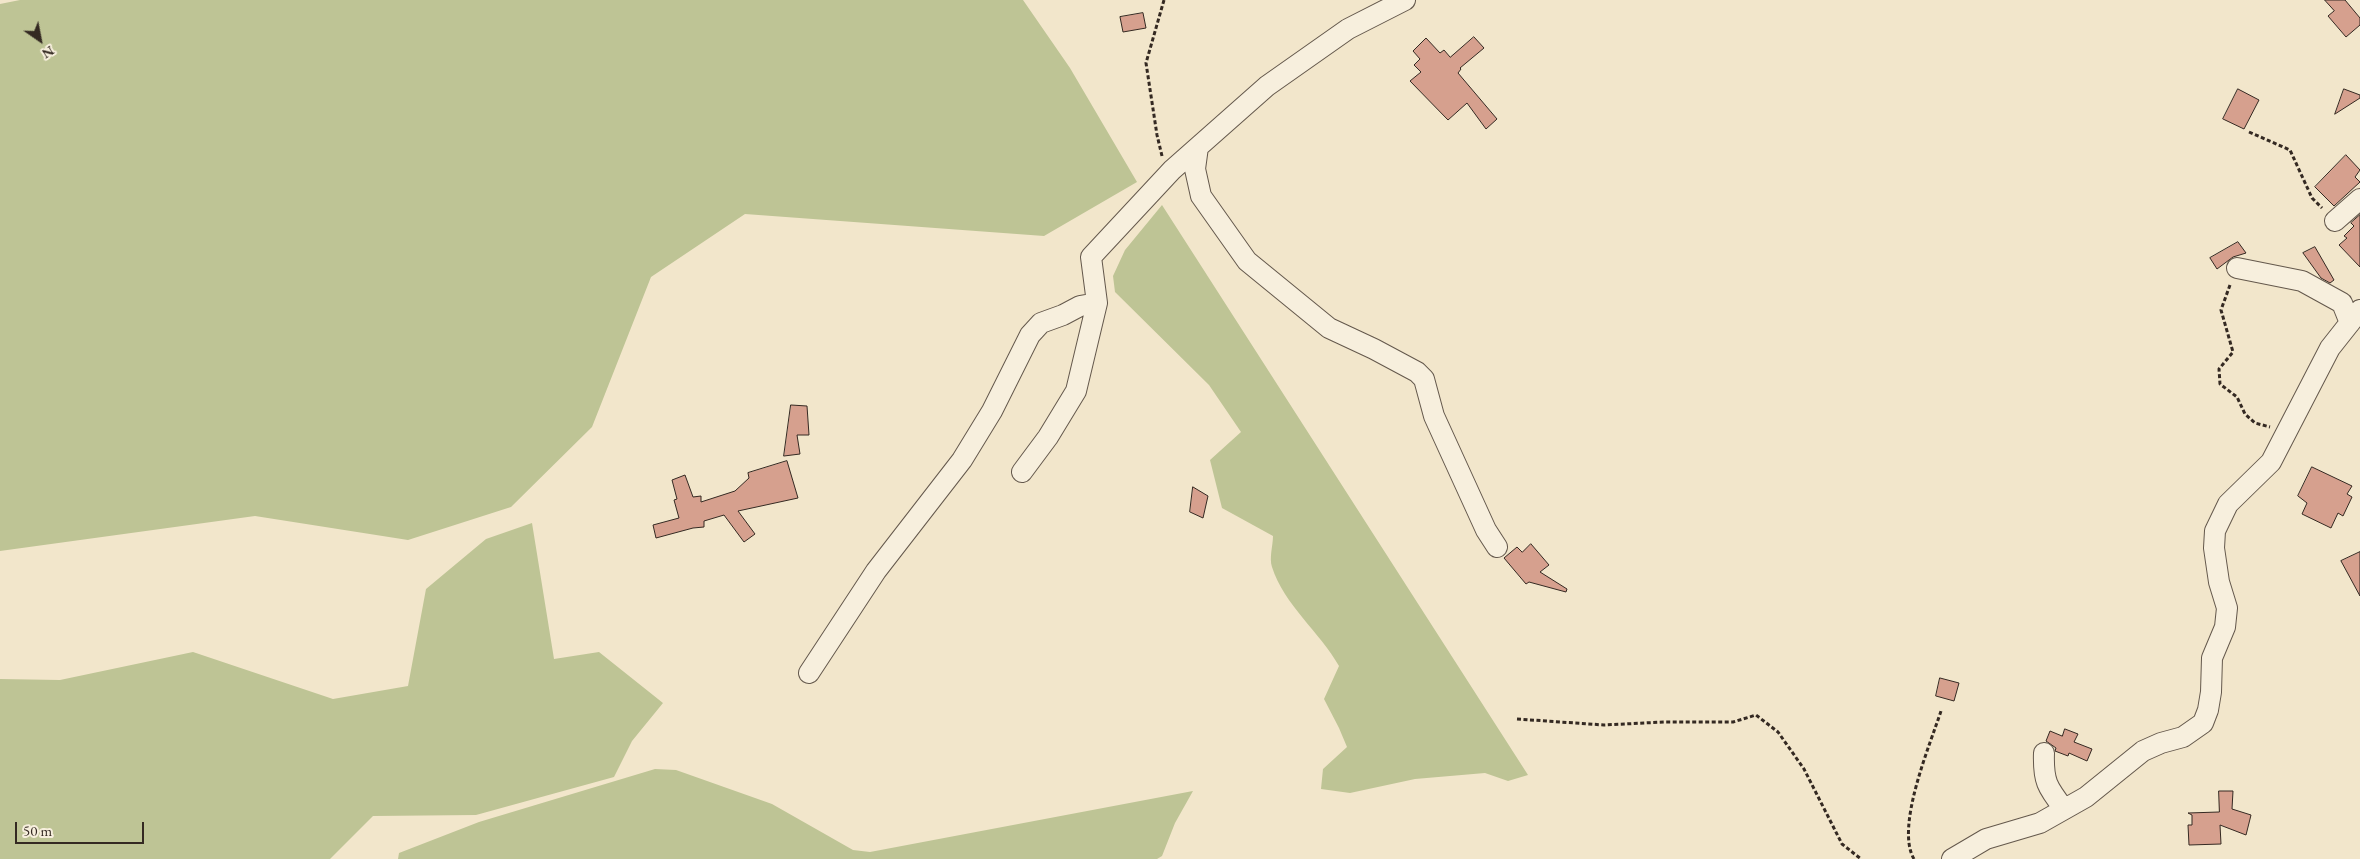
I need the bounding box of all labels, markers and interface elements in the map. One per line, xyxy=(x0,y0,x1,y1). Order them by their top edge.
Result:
north arrow xyxy=(15,15,65,65)
text: N xyxy=(39,42,58,63)
scale bar xyxy=(18,812,146,844)
text: 50 m xyxy=(23,821,52,840)

